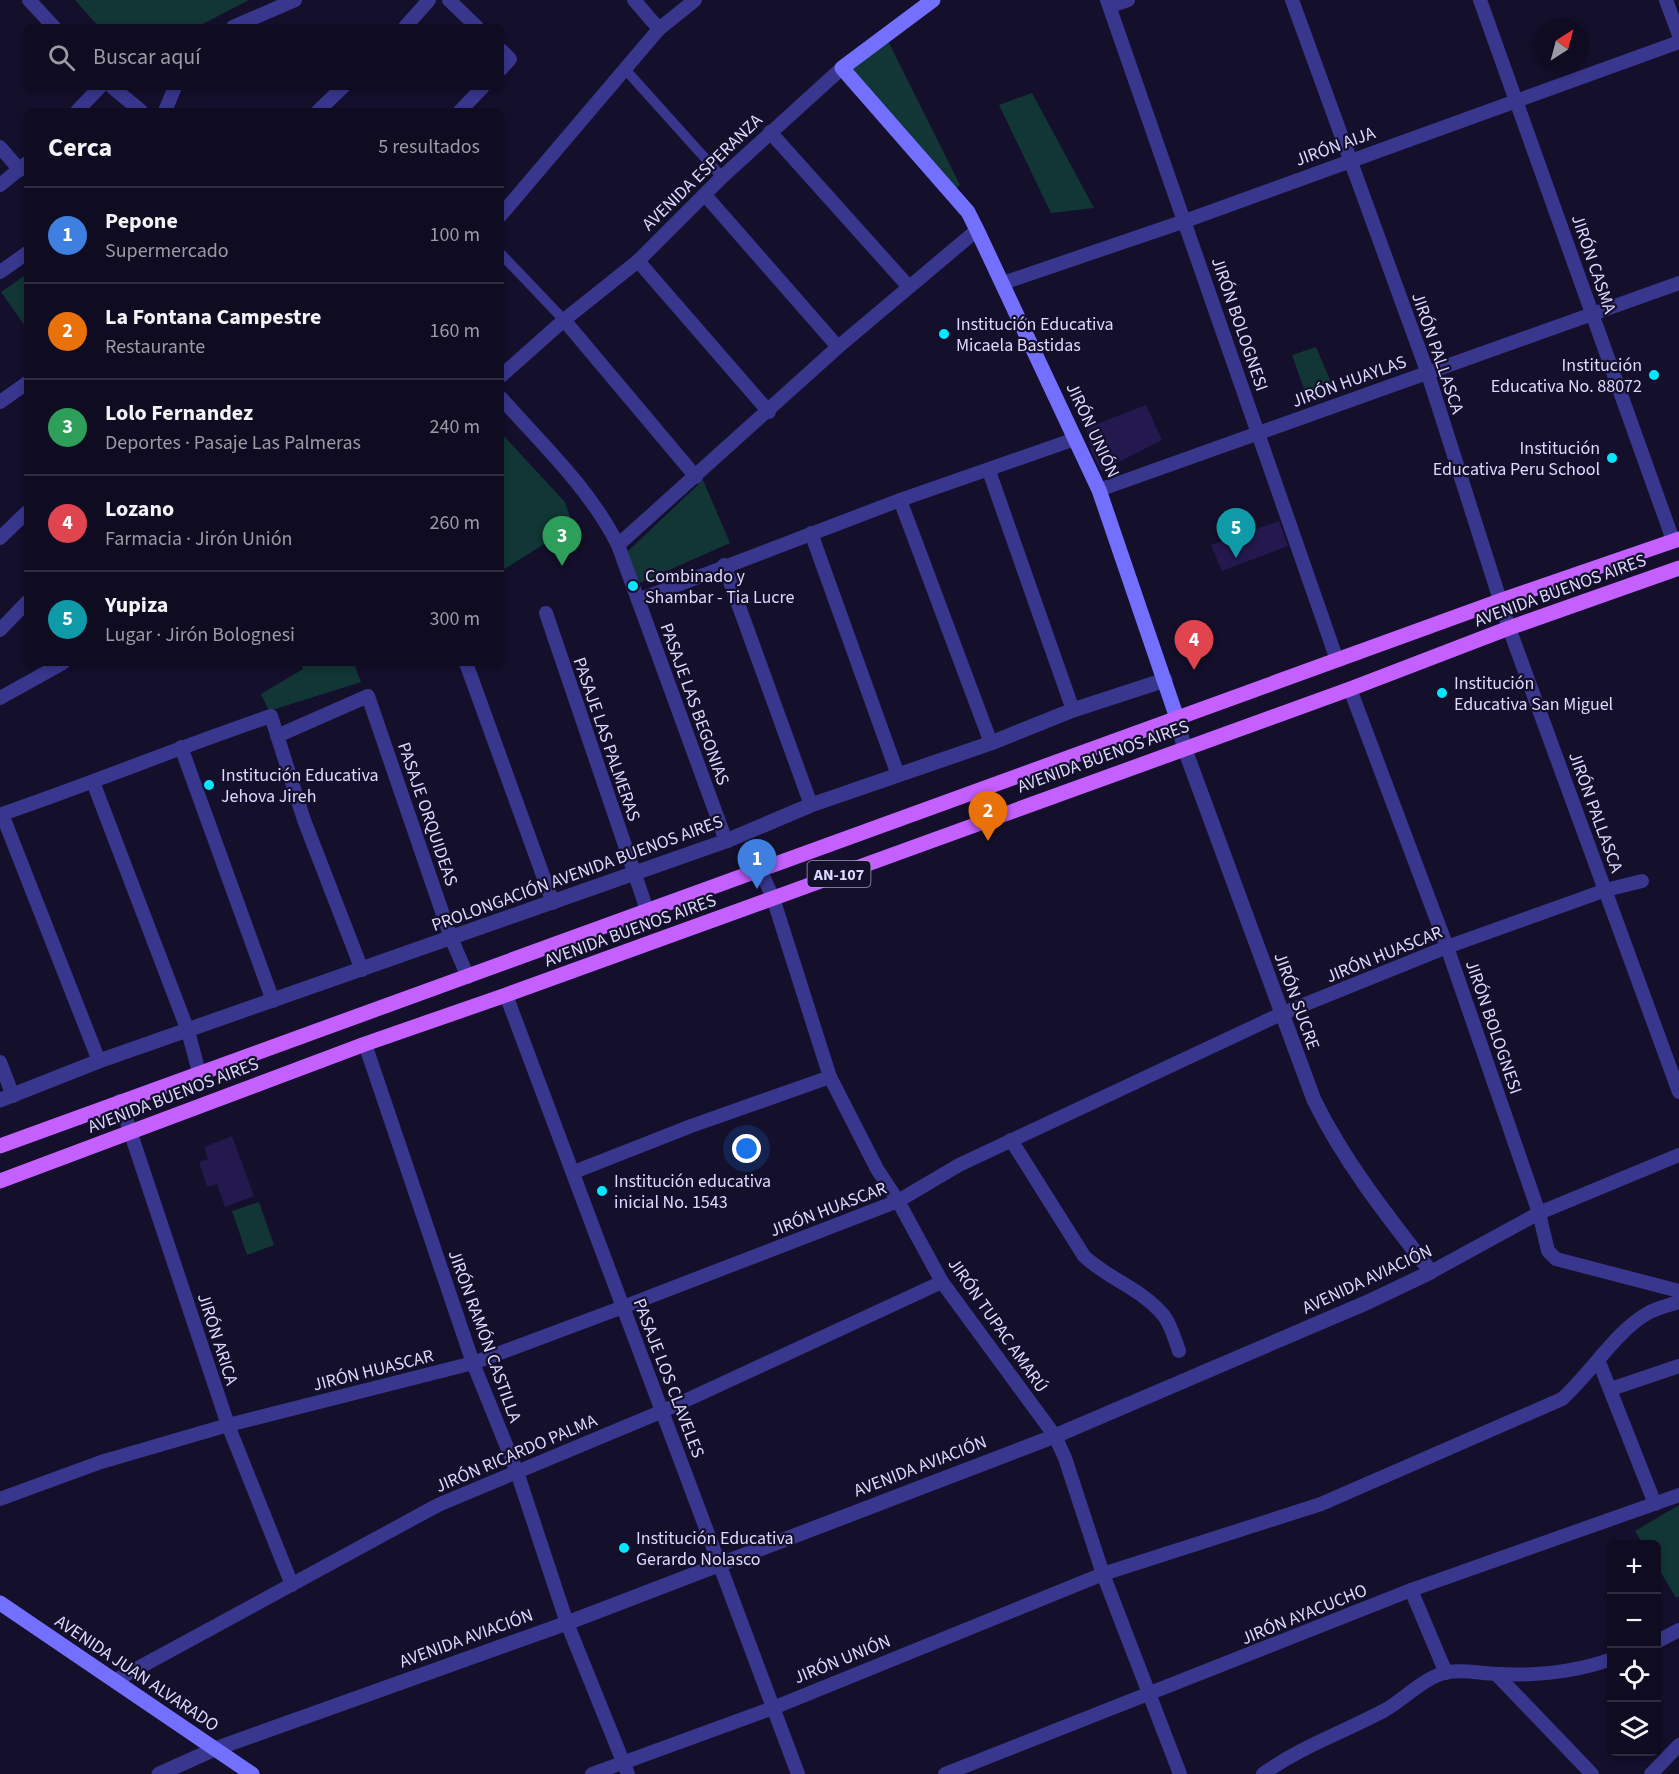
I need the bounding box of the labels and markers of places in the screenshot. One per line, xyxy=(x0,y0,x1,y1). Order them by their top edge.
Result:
place label: Institución Educativa Micaela Bastidas xyxy=(956,312,1114,358)
marker: Institución Educativa Micaela Bastidas xyxy=(937,327,951,341)
place label: Institución Educativa No. 88072 xyxy=(1491,353,1642,399)
marker: Institución Educativa No. 88072 xyxy=(1647,368,1661,382)
place label: Institución Educativa Peru School xyxy=(1433,436,1600,482)
marker: Institución Educativa Peru School xyxy=(1605,451,1619,465)
pin: 5 xyxy=(1216,508,1256,558)
pin: 3 xyxy=(542,516,582,566)
place label: Combinado y Shambar - Tia Lucre xyxy=(645,564,795,610)
marker: Combinado y Shambar - Tia Lucre xyxy=(626,579,640,593)
pin: 4 xyxy=(1174,620,1214,670)
place label: Institución Educativa San Miguel xyxy=(1454,671,1613,717)
marker: Institución Educativa San Miguel xyxy=(1435,686,1449,700)
place label: Institución Educativa Jehova Jireh xyxy=(221,763,379,809)
marker: Institución Educativa Jehova Jireh xyxy=(202,778,216,792)
pin: 2 xyxy=(968,792,1008,841)
pin: 1 xyxy=(738,840,777,889)
place label: Institución educativa inicial No. 1543 xyxy=(614,1169,771,1215)
marker: Institución educativa inicial No. 1543 xyxy=(595,1184,609,1198)
place label: Institución Educativa Gerardo Nolasco xyxy=(636,1526,794,1572)
marker: Institución Educativa Gerardo Nolasco xyxy=(617,1541,631,1555)

